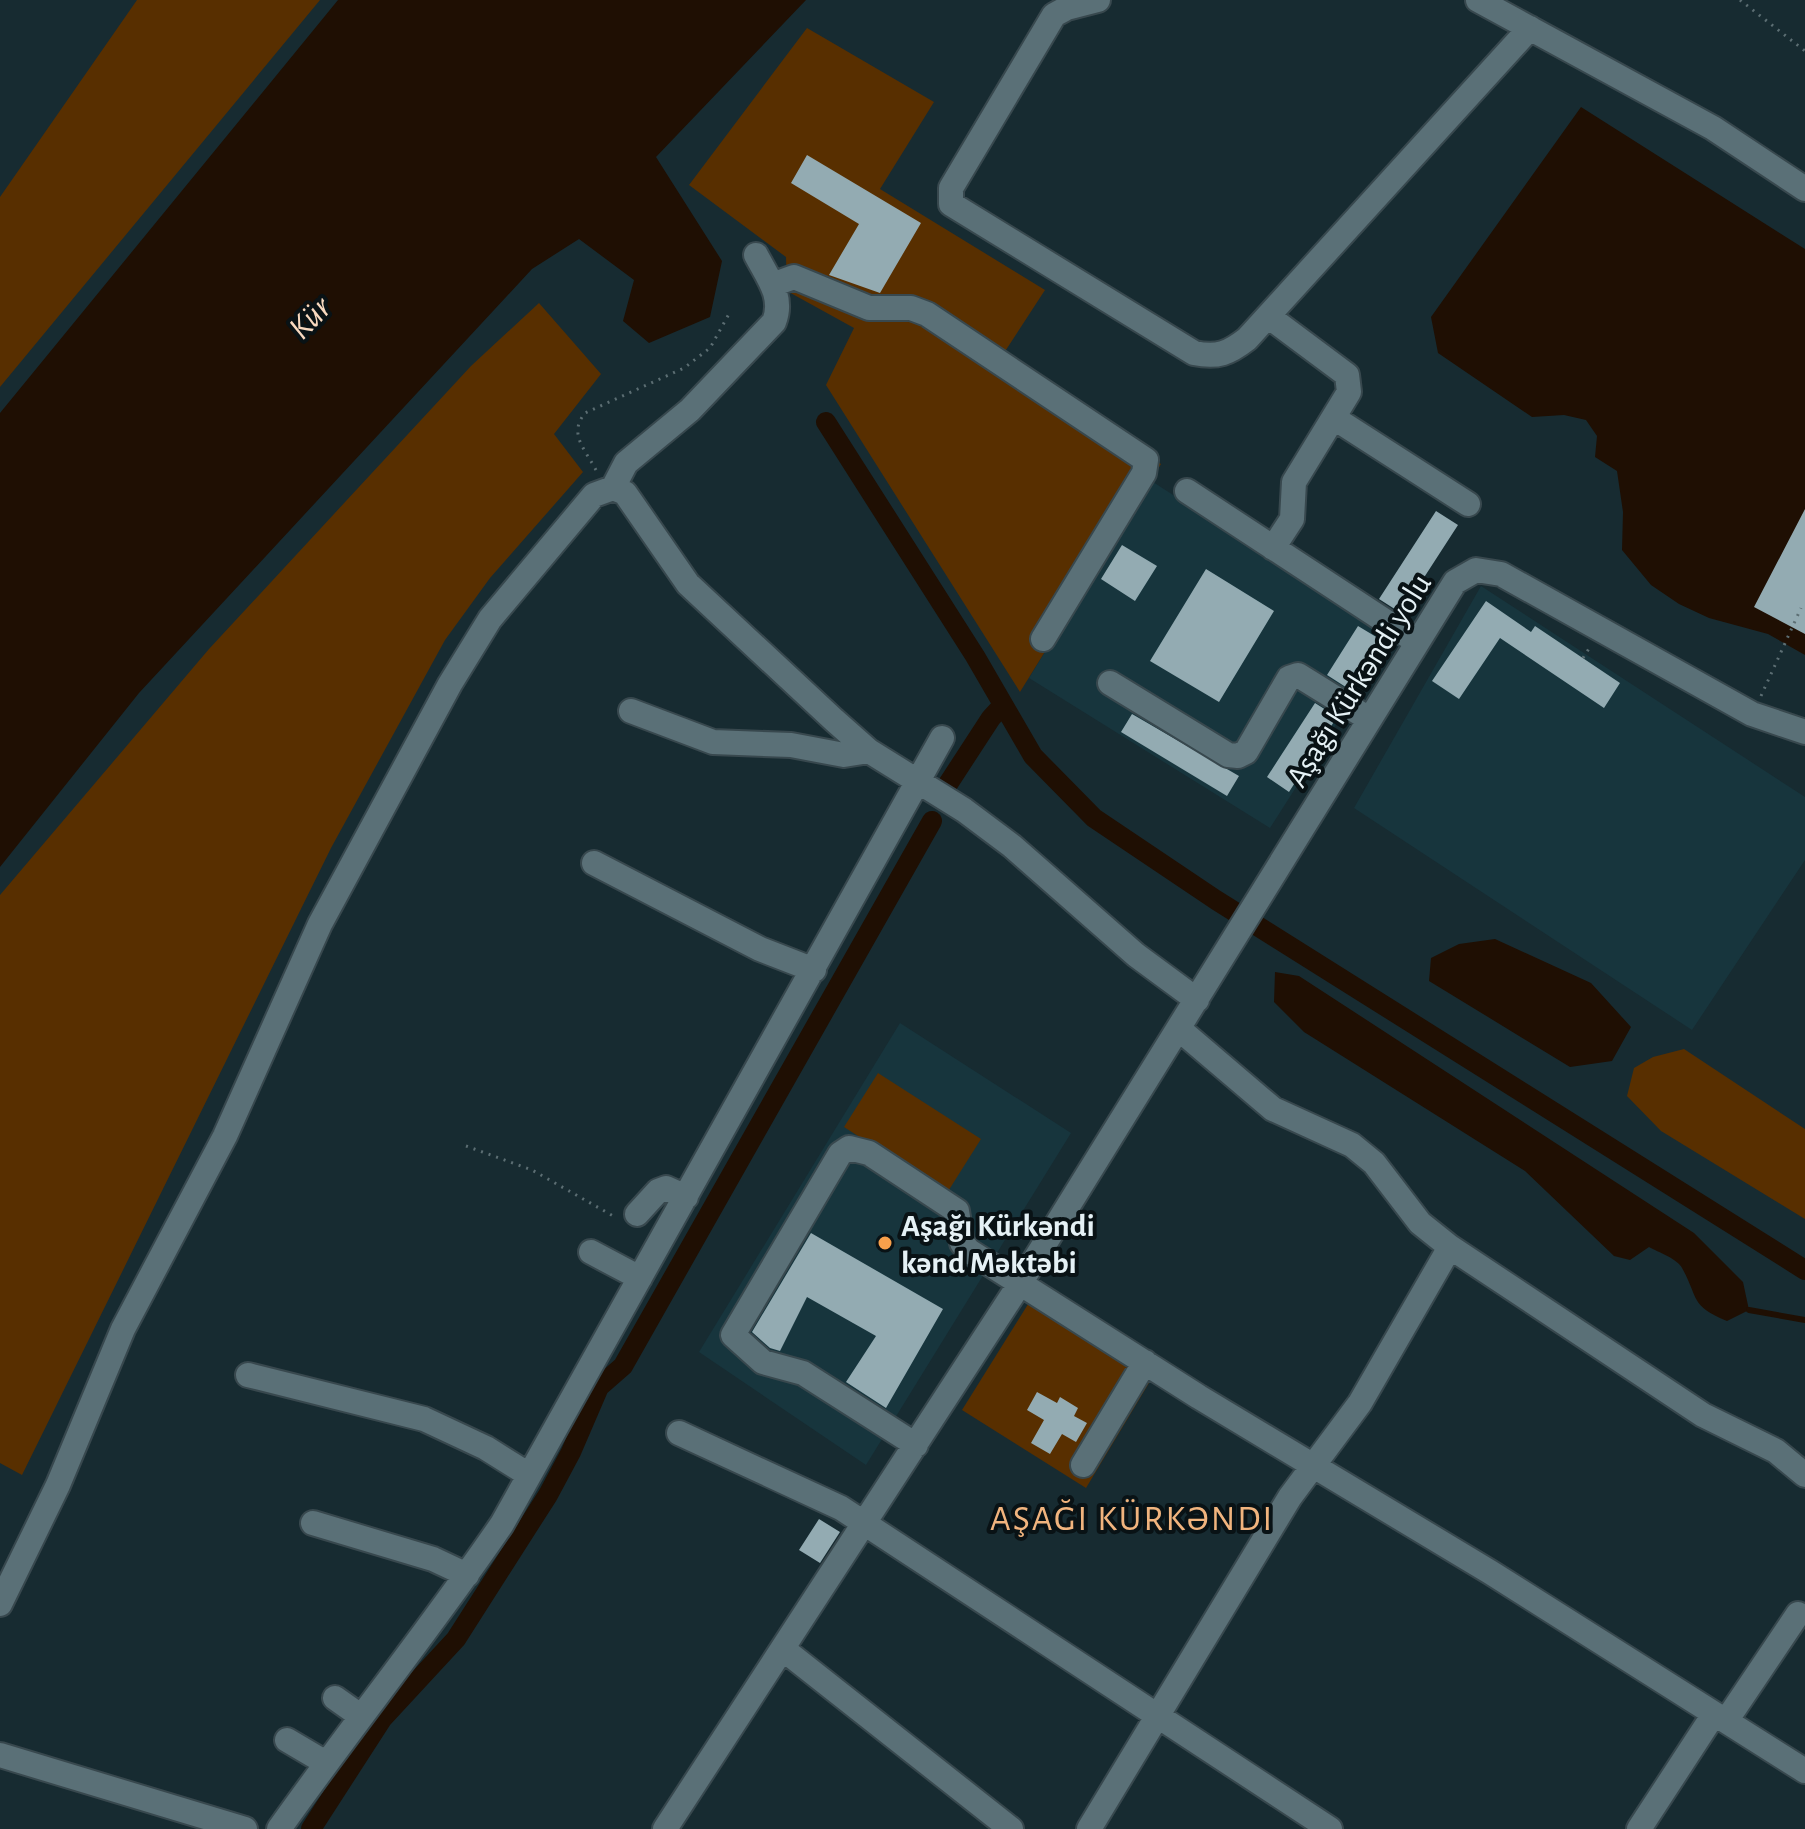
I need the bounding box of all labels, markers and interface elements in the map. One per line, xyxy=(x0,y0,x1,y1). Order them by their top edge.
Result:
water label: Kür xyxy=(283,290,339,346)
street label: Aşağı Kürkəndi yolu xyxy=(1280,568,1437,793)
place label: Aşağı Kürkəndi kənd Məktəbi xyxy=(901,1210,1095,1279)
marker: Aşağı Kürkəndi kənd Məktəbi xyxy=(876,1234,894,1252)
district label: AŞAĞI KÜRKƏNDI xyxy=(990,1499,1274,1537)

